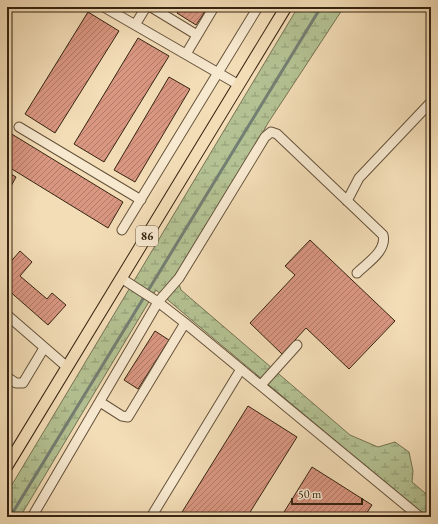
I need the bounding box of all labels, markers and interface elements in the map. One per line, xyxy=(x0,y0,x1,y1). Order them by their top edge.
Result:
road number: 86 xyxy=(136,226,158,246)
scale bar xyxy=(292,480,362,506)
text: 50 m xyxy=(298,486,322,502)

